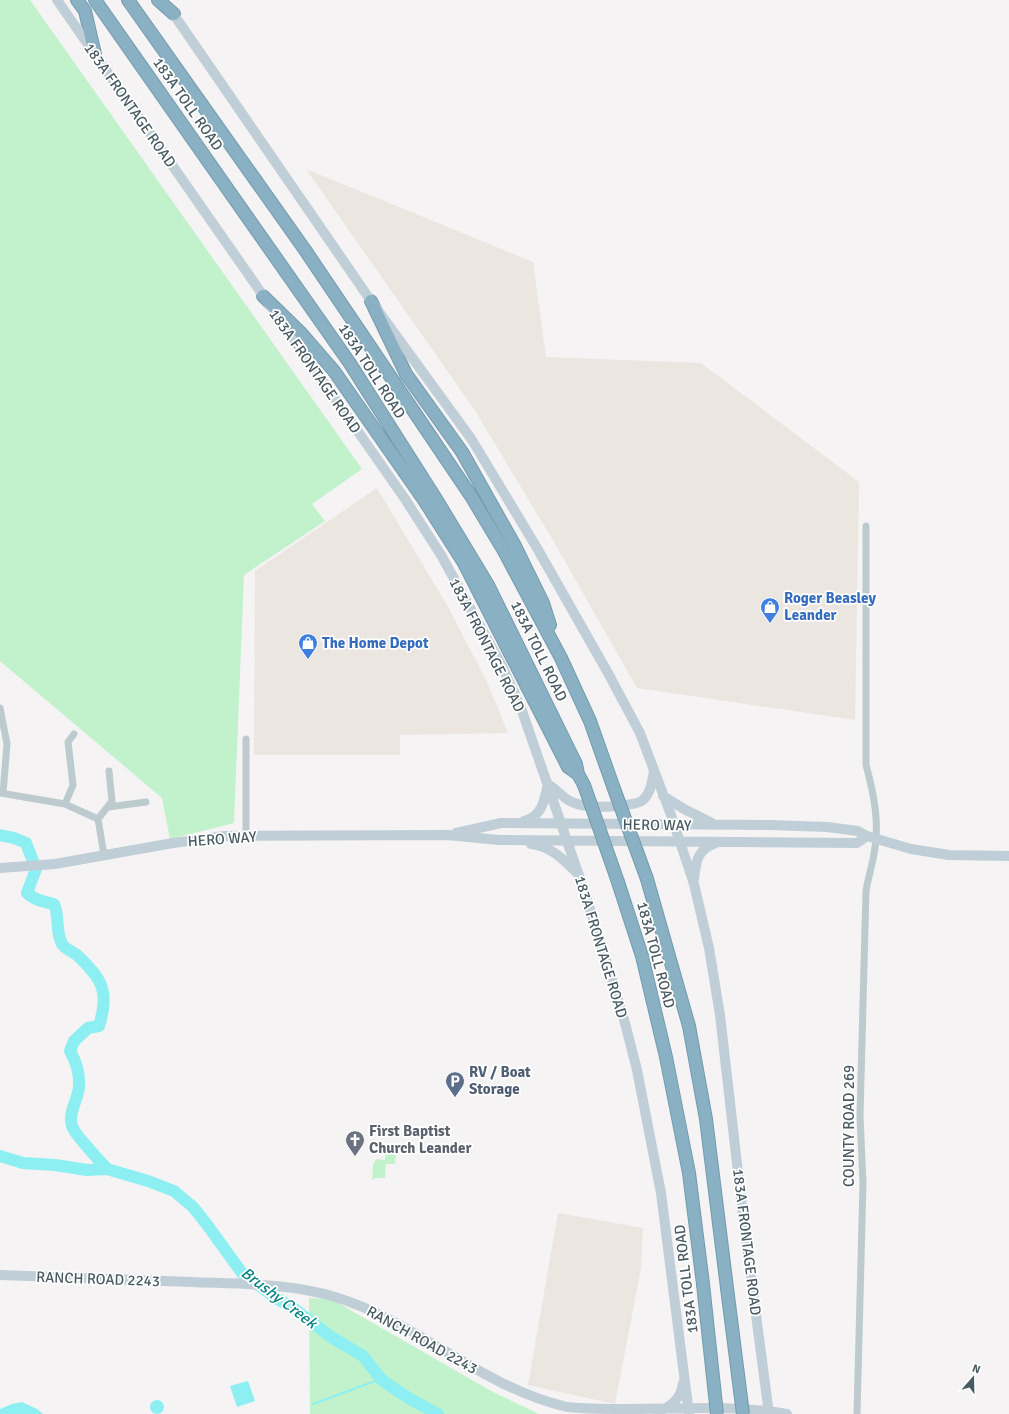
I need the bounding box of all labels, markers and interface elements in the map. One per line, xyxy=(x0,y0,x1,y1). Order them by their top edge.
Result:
street label: 183A FRONTAGE ROAD xyxy=(80,39,180,171)
street label: 183A TOLL ROAD xyxy=(149,54,227,154)
street label: 183A FRONTAGE ROAD xyxy=(265,305,365,437)
street label: 183A TOLL ROAD xyxy=(335,320,409,422)
street label: 183A FRONTAGE ROAD xyxy=(445,575,529,715)
place label: Roger Beasley Leander xyxy=(784,589,876,624)
shop icon: Roger Beasley Leander xyxy=(759,596,781,624)
street label: 183A TOLL ROAD xyxy=(507,598,571,704)
shop icon: The Home Depot xyxy=(297,632,319,660)
place label: The Home Depot xyxy=(322,634,429,652)
street label: HERO WAY xyxy=(622,815,692,835)
street label: HERO WAY xyxy=(187,828,257,850)
street label: 183A FRONTAGE ROAD xyxy=(571,874,631,1020)
street label: 183A TOLL ROAD xyxy=(633,900,679,1010)
place label: RV / Boat Storage xyxy=(469,1063,531,1098)
street label: COUNTY ROAD 269 xyxy=(840,1065,858,1187)
parking icon: RV / Boat Storage xyxy=(444,1070,466,1098)
place label: First Baptist Church Leander xyxy=(369,1122,471,1157)
church icon: First Baptist Church Leander xyxy=(344,1129,366,1157)
street label: 183A FRONTAGE ROAD xyxy=(729,1168,765,1316)
street label: 183A TOLL ROAD xyxy=(670,1223,702,1335)
water label: Brushy Creek xyxy=(237,1263,322,1334)
street label: RANCH ROAD 2243 xyxy=(36,1268,160,1290)
street label: RANCH ROAD 2243 xyxy=(363,1302,481,1378)
north arrow xyxy=(953,1358,993,1398)
text: N xyxy=(970,1362,982,1376)

